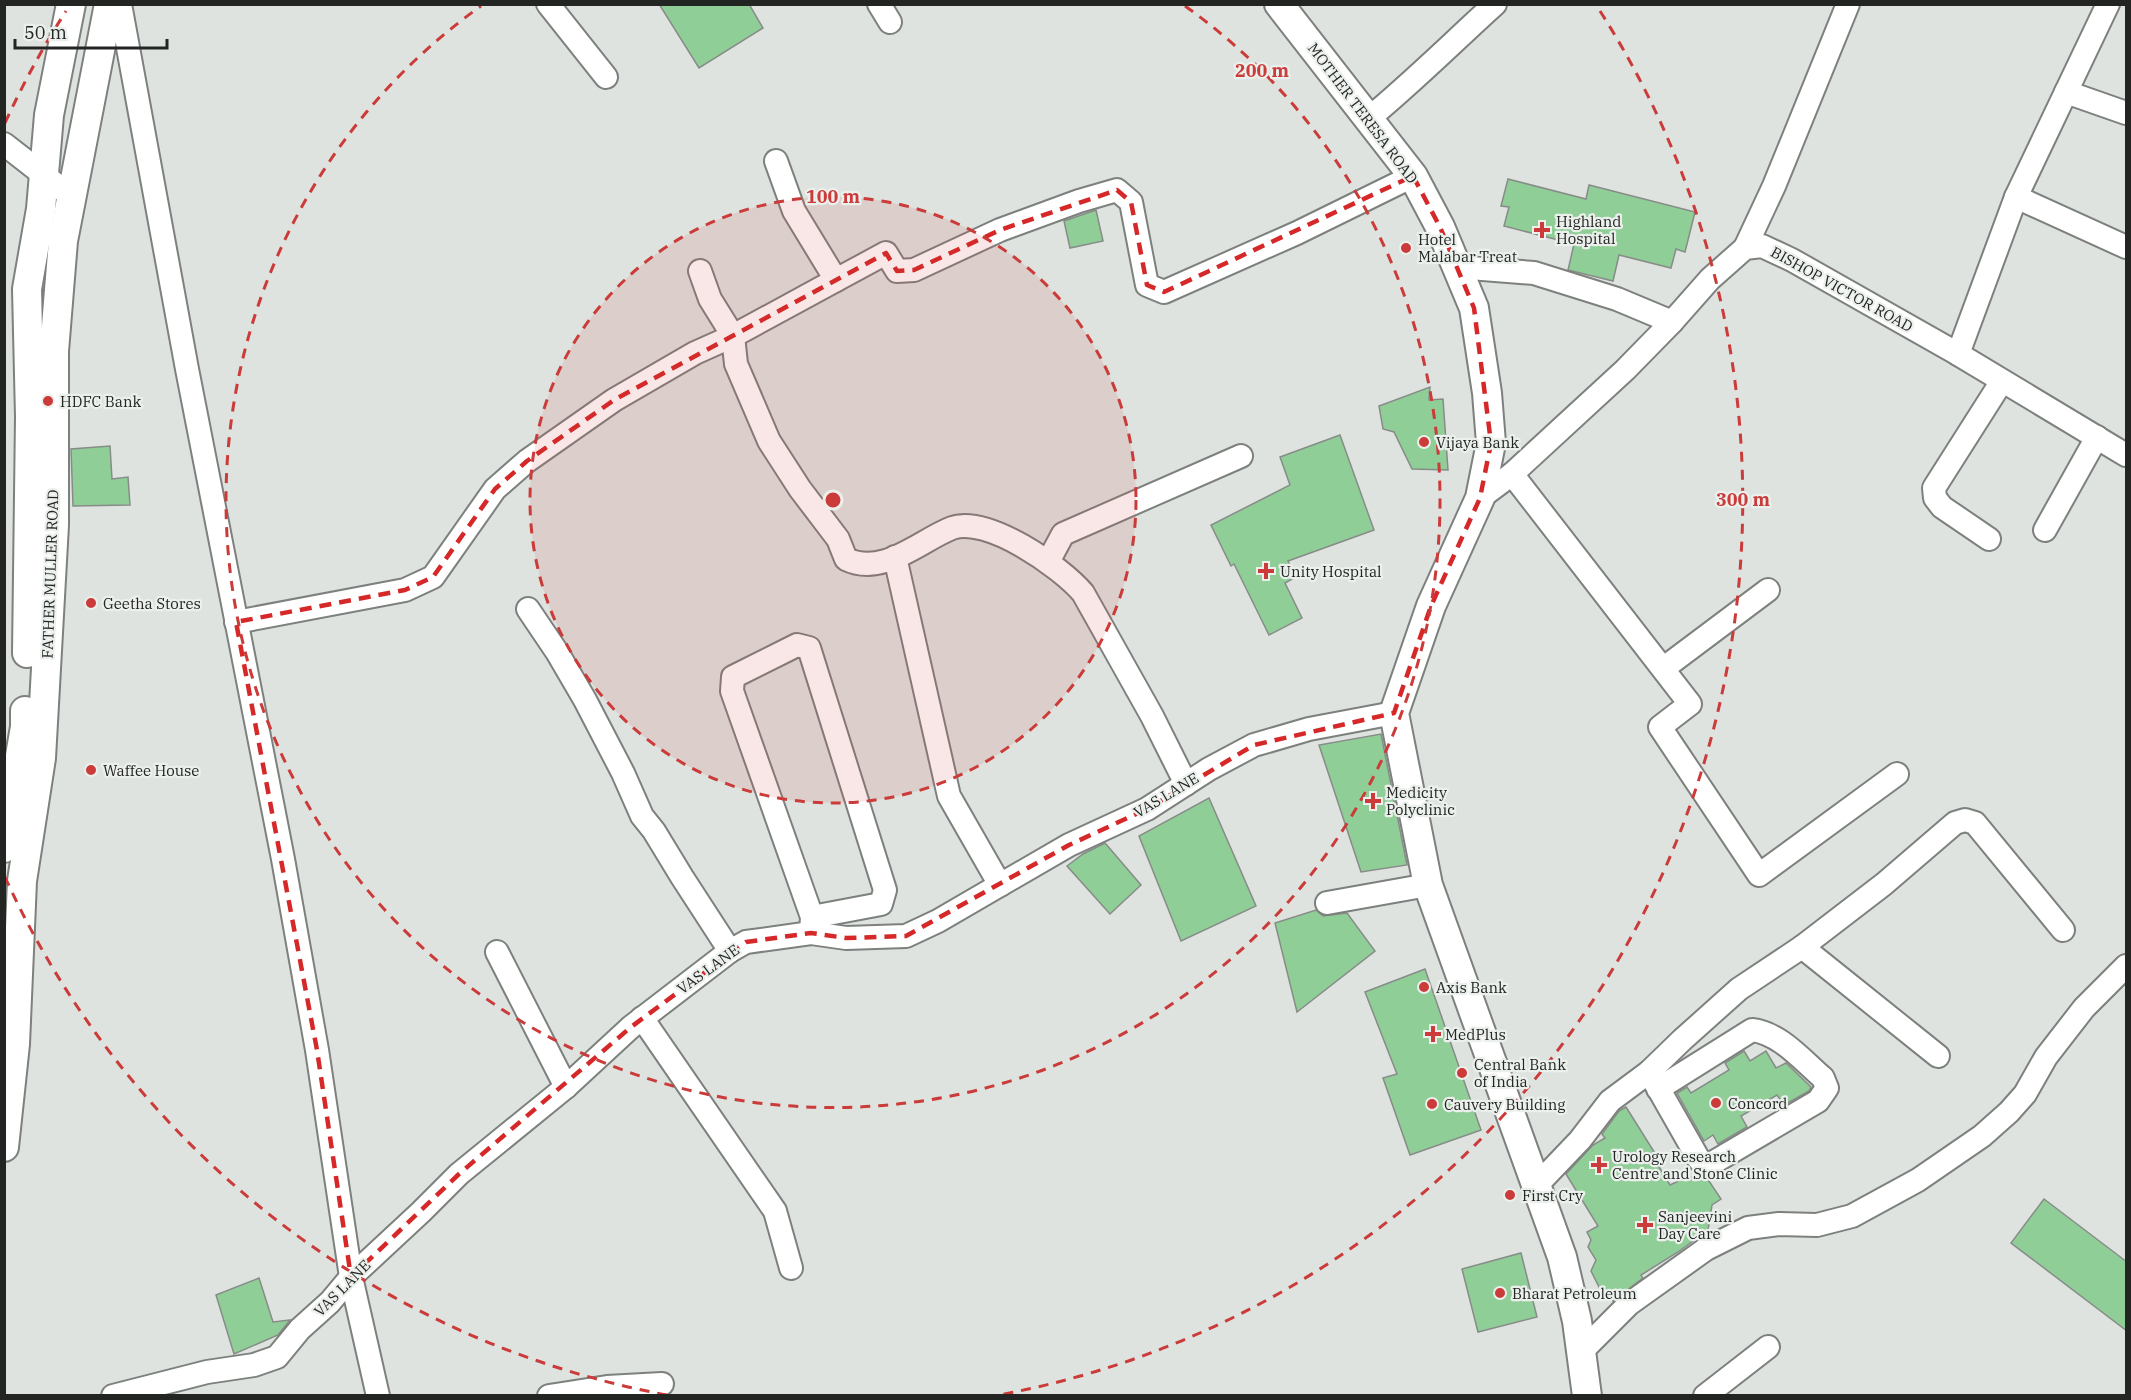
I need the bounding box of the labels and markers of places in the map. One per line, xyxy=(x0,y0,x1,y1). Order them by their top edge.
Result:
place label: Highland Hospital xyxy=(1556,212,1621,248)
marker: Highland Hospital xyxy=(1533,221,1551,239)
place label: Hotel Malabar Treat xyxy=(1418,230,1517,266)
marker: Hotel Malabar Treat xyxy=(1399,241,1413,255)
place label: HDFC Bank xyxy=(60,392,142,411)
marker: HDFC Bank xyxy=(41,394,55,408)
place label: Vijaya Bank xyxy=(1436,433,1519,452)
marker: Vijaya Bank xyxy=(1417,435,1431,449)
centre of rings xyxy=(823,490,843,510)
marker: Unity Hospital xyxy=(1257,562,1275,580)
place label: Unity Hospital xyxy=(1280,562,1382,581)
place label: Geetha Stores xyxy=(103,594,201,613)
marker: Geetha Stores xyxy=(84,596,98,610)
place label: Waffee House xyxy=(103,761,199,780)
marker: Waffee House xyxy=(84,763,98,777)
place label: Medicity Polyclinic xyxy=(1386,783,1455,819)
marker: Medicity Polyclinic xyxy=(1364,792,1382,810)
place label: Axis Bank xyxy=(1436,978,1507,997)
marker: Axis Bank xyxy=(1417,980,1431,994)
place label: MedPlus xyxy=(1445,1025,1506,1044)
marker: MedPlus xyxy=(1426,1027,1440,1041)
place label: Central Bank of India xyxy=(1474,1055,1566,1091)
marker: Central Bank of India xyxy=(1455,1066,1469,1080)
place label: Concord xyxy=(1728,1094,1787,1113)
place label: Cauvery Building xyxy=(1444,1095,1565,1114)
marker: Concord xyxy=(1709,1096,1723,1110)
marker: Cauvery Building xyxy=(1425,1097,1439,1111)
place label: Urology Research Centre and Stone Clinic xyxy=(1612,1147,1778,1183)
marker: Urology Research Centre and Stone Clinic xyxy=(1590,1156,1608,1174)
place label: First Cry xyxy=(1522,1186,1583,1205)
marker: First Cry xyxy=(1503,1188,1517,1202)
place label: Sanjeevini Day Care xyxy=(1658,1207,1733,1243)
marker: Sanjeevini Day Care xyxy=(1636,1216,1654,1234)
place label: Bharat Petroleum xyxy=(1512,1284,1637,1303)
marker: Bharat Petroleum xyxy=(1493,1286,1507,1300)

